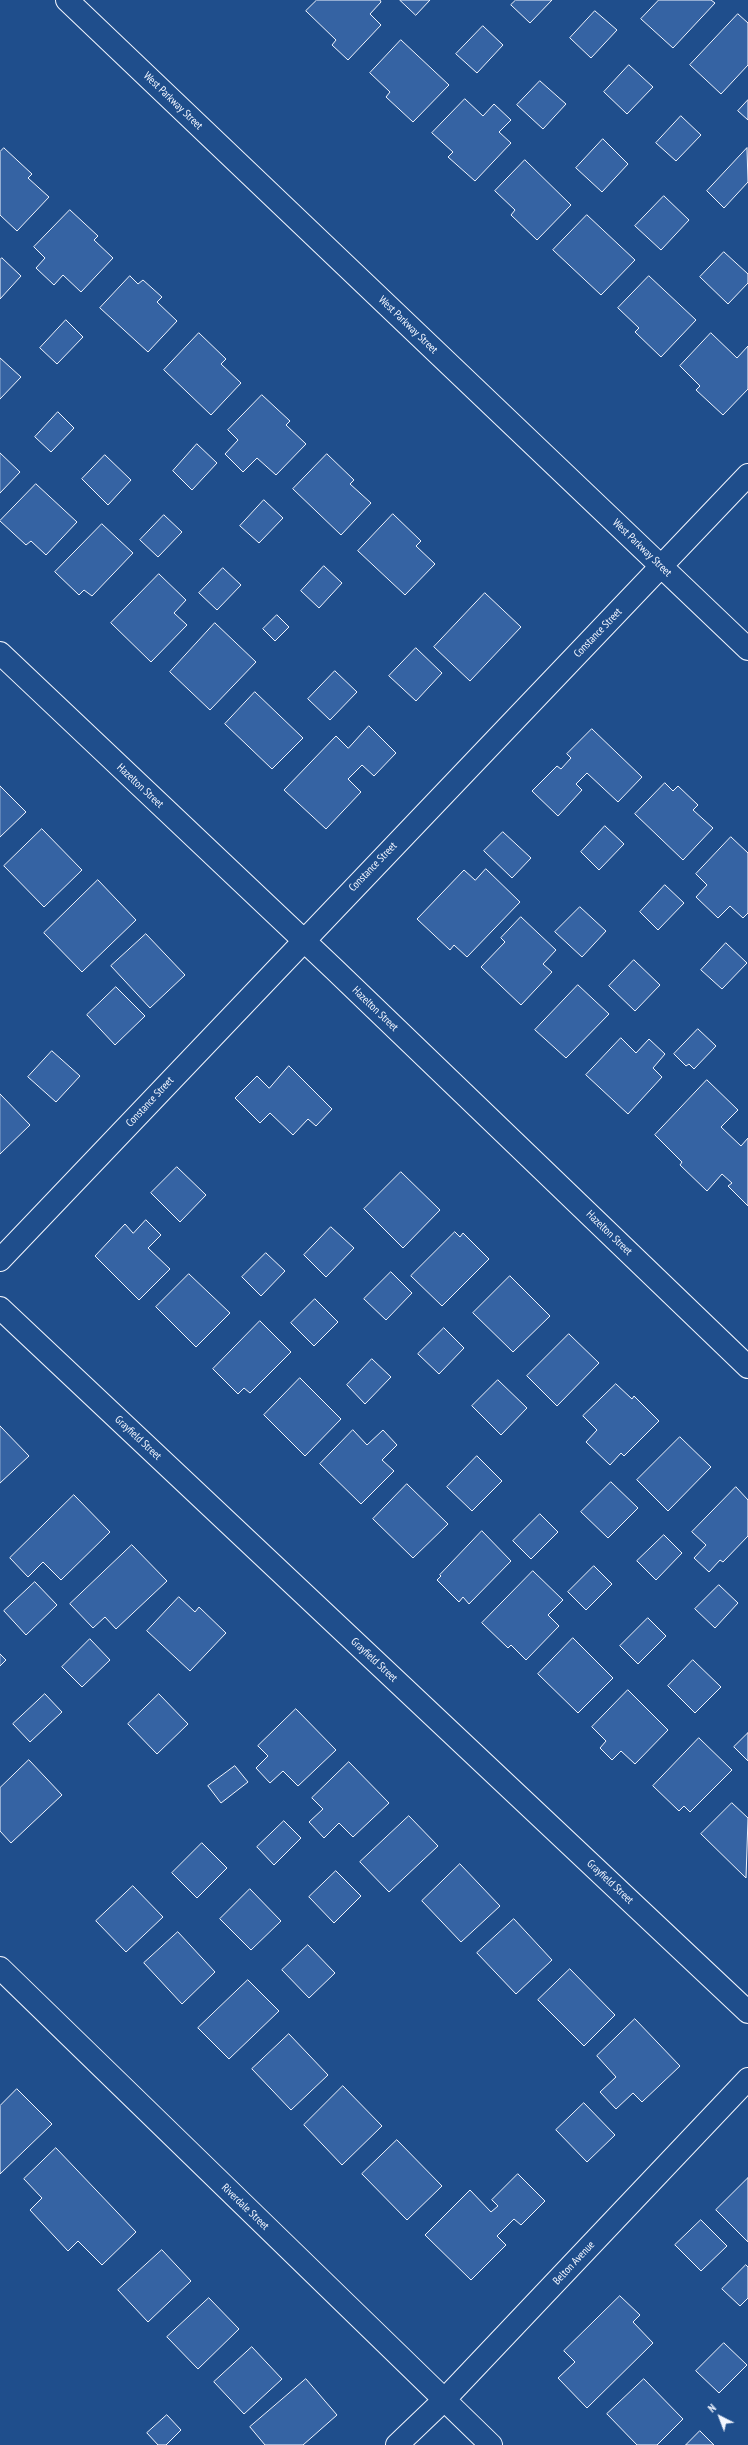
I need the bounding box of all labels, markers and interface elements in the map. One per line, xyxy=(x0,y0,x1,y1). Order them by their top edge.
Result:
street label: West Parkway Street xyxy=(141,69,205,133)
street label: West Parkway Street xyxy=(376,293,440,357)
street label: West Parkway Street xyxy=(610,516,674,580)
street label: Constance Street xyxy=(571,606,625,660)
street label: Hazelton Street xyxy=(114,761,166,811)
street label: Constance Street xyxy=(346,840,400,894)
street label: Hazelton Street xyxy=(349,984,401,1034)
street label: Constance Street xyxy=(123,1074,177,1130)
street label: Hazelton Street xyxy=(583,1208,635,1258)
street label: Grayfield Street xyxy=(112,1413,164,1463)
street label: Grayfield Street xyxy=(348,1635,400,1685)
street label: Grayfield Street xyxy=(584,1857,636,1907)
street label: Riverdale Street xyxy=(219,2181,271,2233)
street label: Belton Avenue xyxy=(550,2238,598,2288)
north arrow xyxy=(700,2397,740,2437)
text: N xyxy=(705,2401,719,2415)

